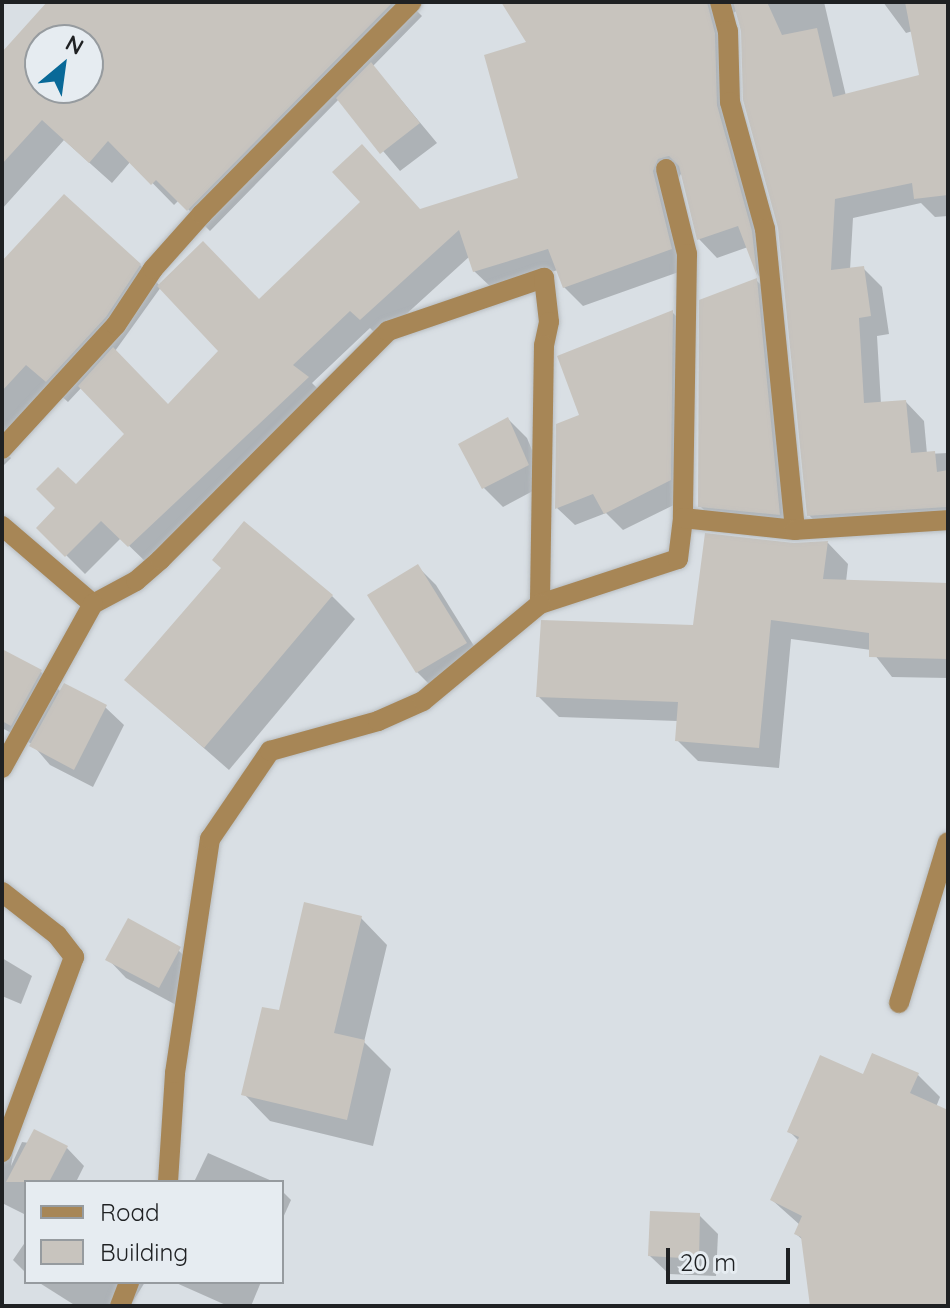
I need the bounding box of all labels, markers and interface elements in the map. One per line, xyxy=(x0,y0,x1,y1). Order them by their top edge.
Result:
north arrow xyxy=(24,24,104,104)
text: N xyxy=(61,29,89,61)
legend xyxy=(24,1180,284,1284)
text: Road xyxy=(100,1197,160,1227)
scale bar xyxy=(670,1232,794,1282)
text: Building xyxy=(100,1237,188,1267)
text: 20 m xyxy=(680,1247,736,1277)

